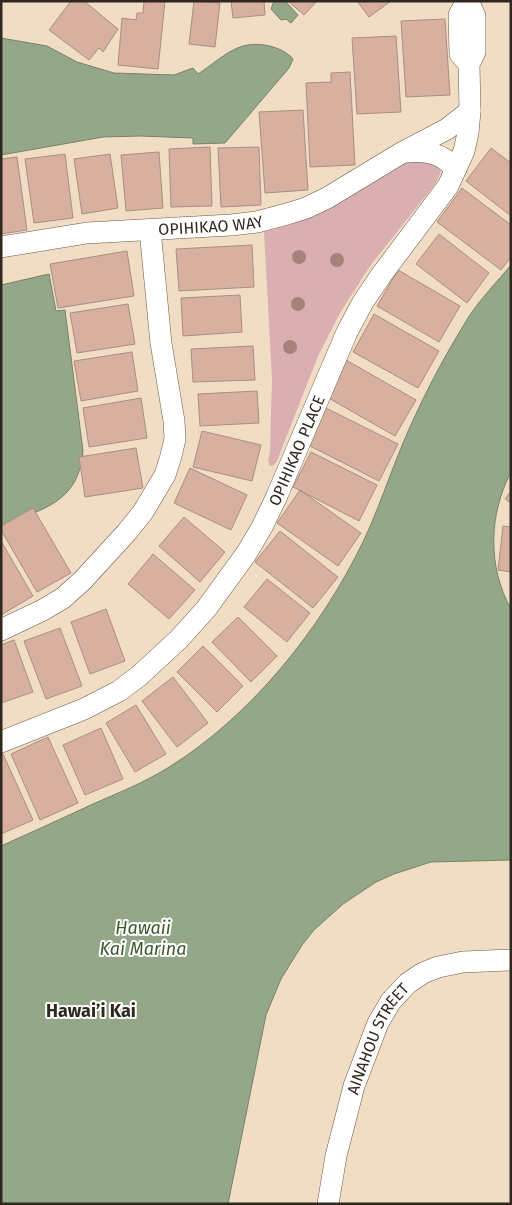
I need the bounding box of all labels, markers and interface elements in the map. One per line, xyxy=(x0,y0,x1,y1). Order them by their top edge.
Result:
street label: OPIHIKAO WAY xyxy=(158,211,265,239)
street label: OPIHIKAO PLACE xyxy=(264,392,328,509)
water label: Hawaii Kai Marina xyxy=(100,917,186,960)
street label: AINAHOU STREET xyxy=(343,978,413,1096)
district label: Hawai’i Kai xyxy=(46,1000,136,1022)

